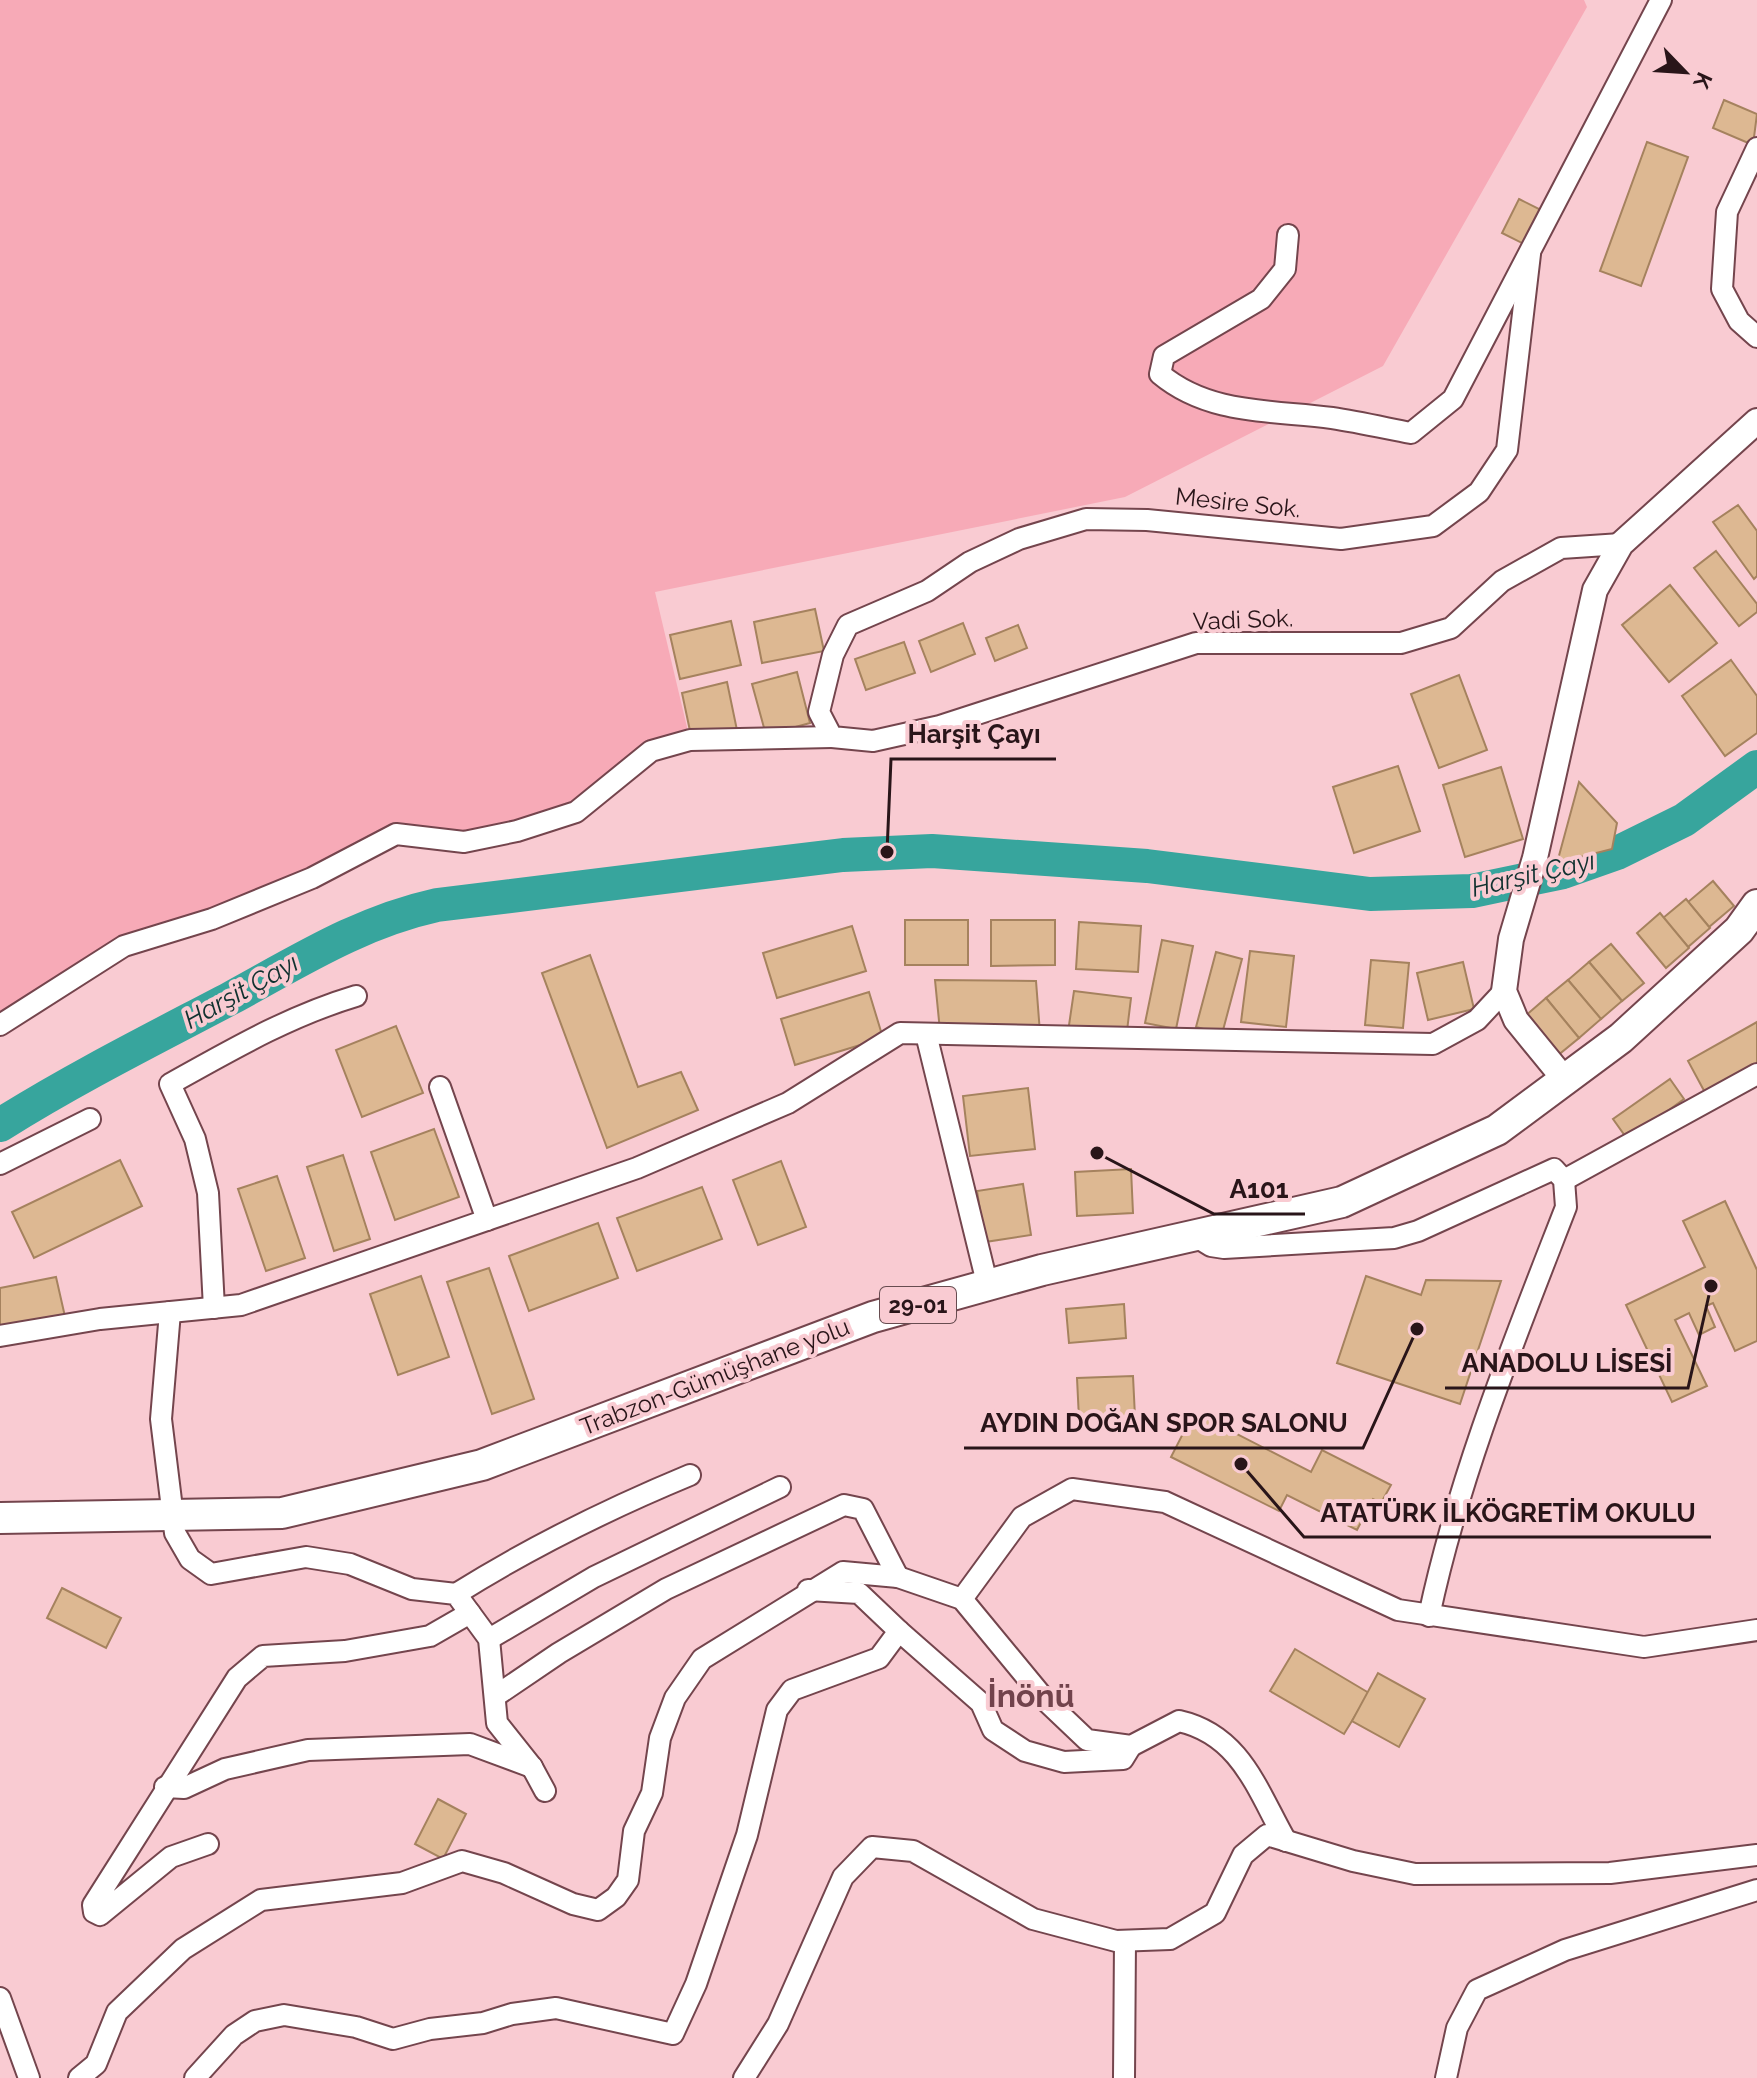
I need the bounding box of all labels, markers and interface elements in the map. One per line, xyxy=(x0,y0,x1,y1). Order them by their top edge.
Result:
north arrow xyxy=(1645,32,1725,112)
text: K xyxy=(1688,68,1718,93)
street label: Mesire Sok. xyxy=(1174,481,1302,524)
street label: Vadi Sok. xyxy=(1192,603,1294,636)
callout: Harşit Çayı xyxy=(891,709,1056,759)
text: Harşit Çayı xyxy=(907,719,1041,749)
water label: Harşit Çayı xyxy=(1468,845,1598,903)
water label: Harşit Çayı xyxy=(179,947,303,1035)
callout: A101 xyxy=(1214,1164,1305,1214)
text: A101 xyxy=(1229,1174,1289,1204)
road number: 29-01 xyxy=(880,1287,956,1323)
street label: Trabzon-Gümüşhane yolu xyxy=(576,1312,854,1441)
callout: ANADOLU LİSESİ xyxy=(1445,1338,1688,1388)
text: ANADOLU LİSESİ xyxy=(1461,1348,1673,1378)
callout: AYDIN DOĞAN SPOR SALONU xyxy=(964,1398,1363,1448)
text: AYDIN DOĞAN SPOR SALONU xyxy=(980,1408,1348,1438)
callout: ATATÜRK İLKÖGRETİM OKULU xyxy=(1304,1487,1711,1537)
text: ATATÜRK İLKÖGRETİM OKULU xyxy=(1320,1498,1696,1528)
district label: İnönü xyxy=(988,1677,1074,1714)

